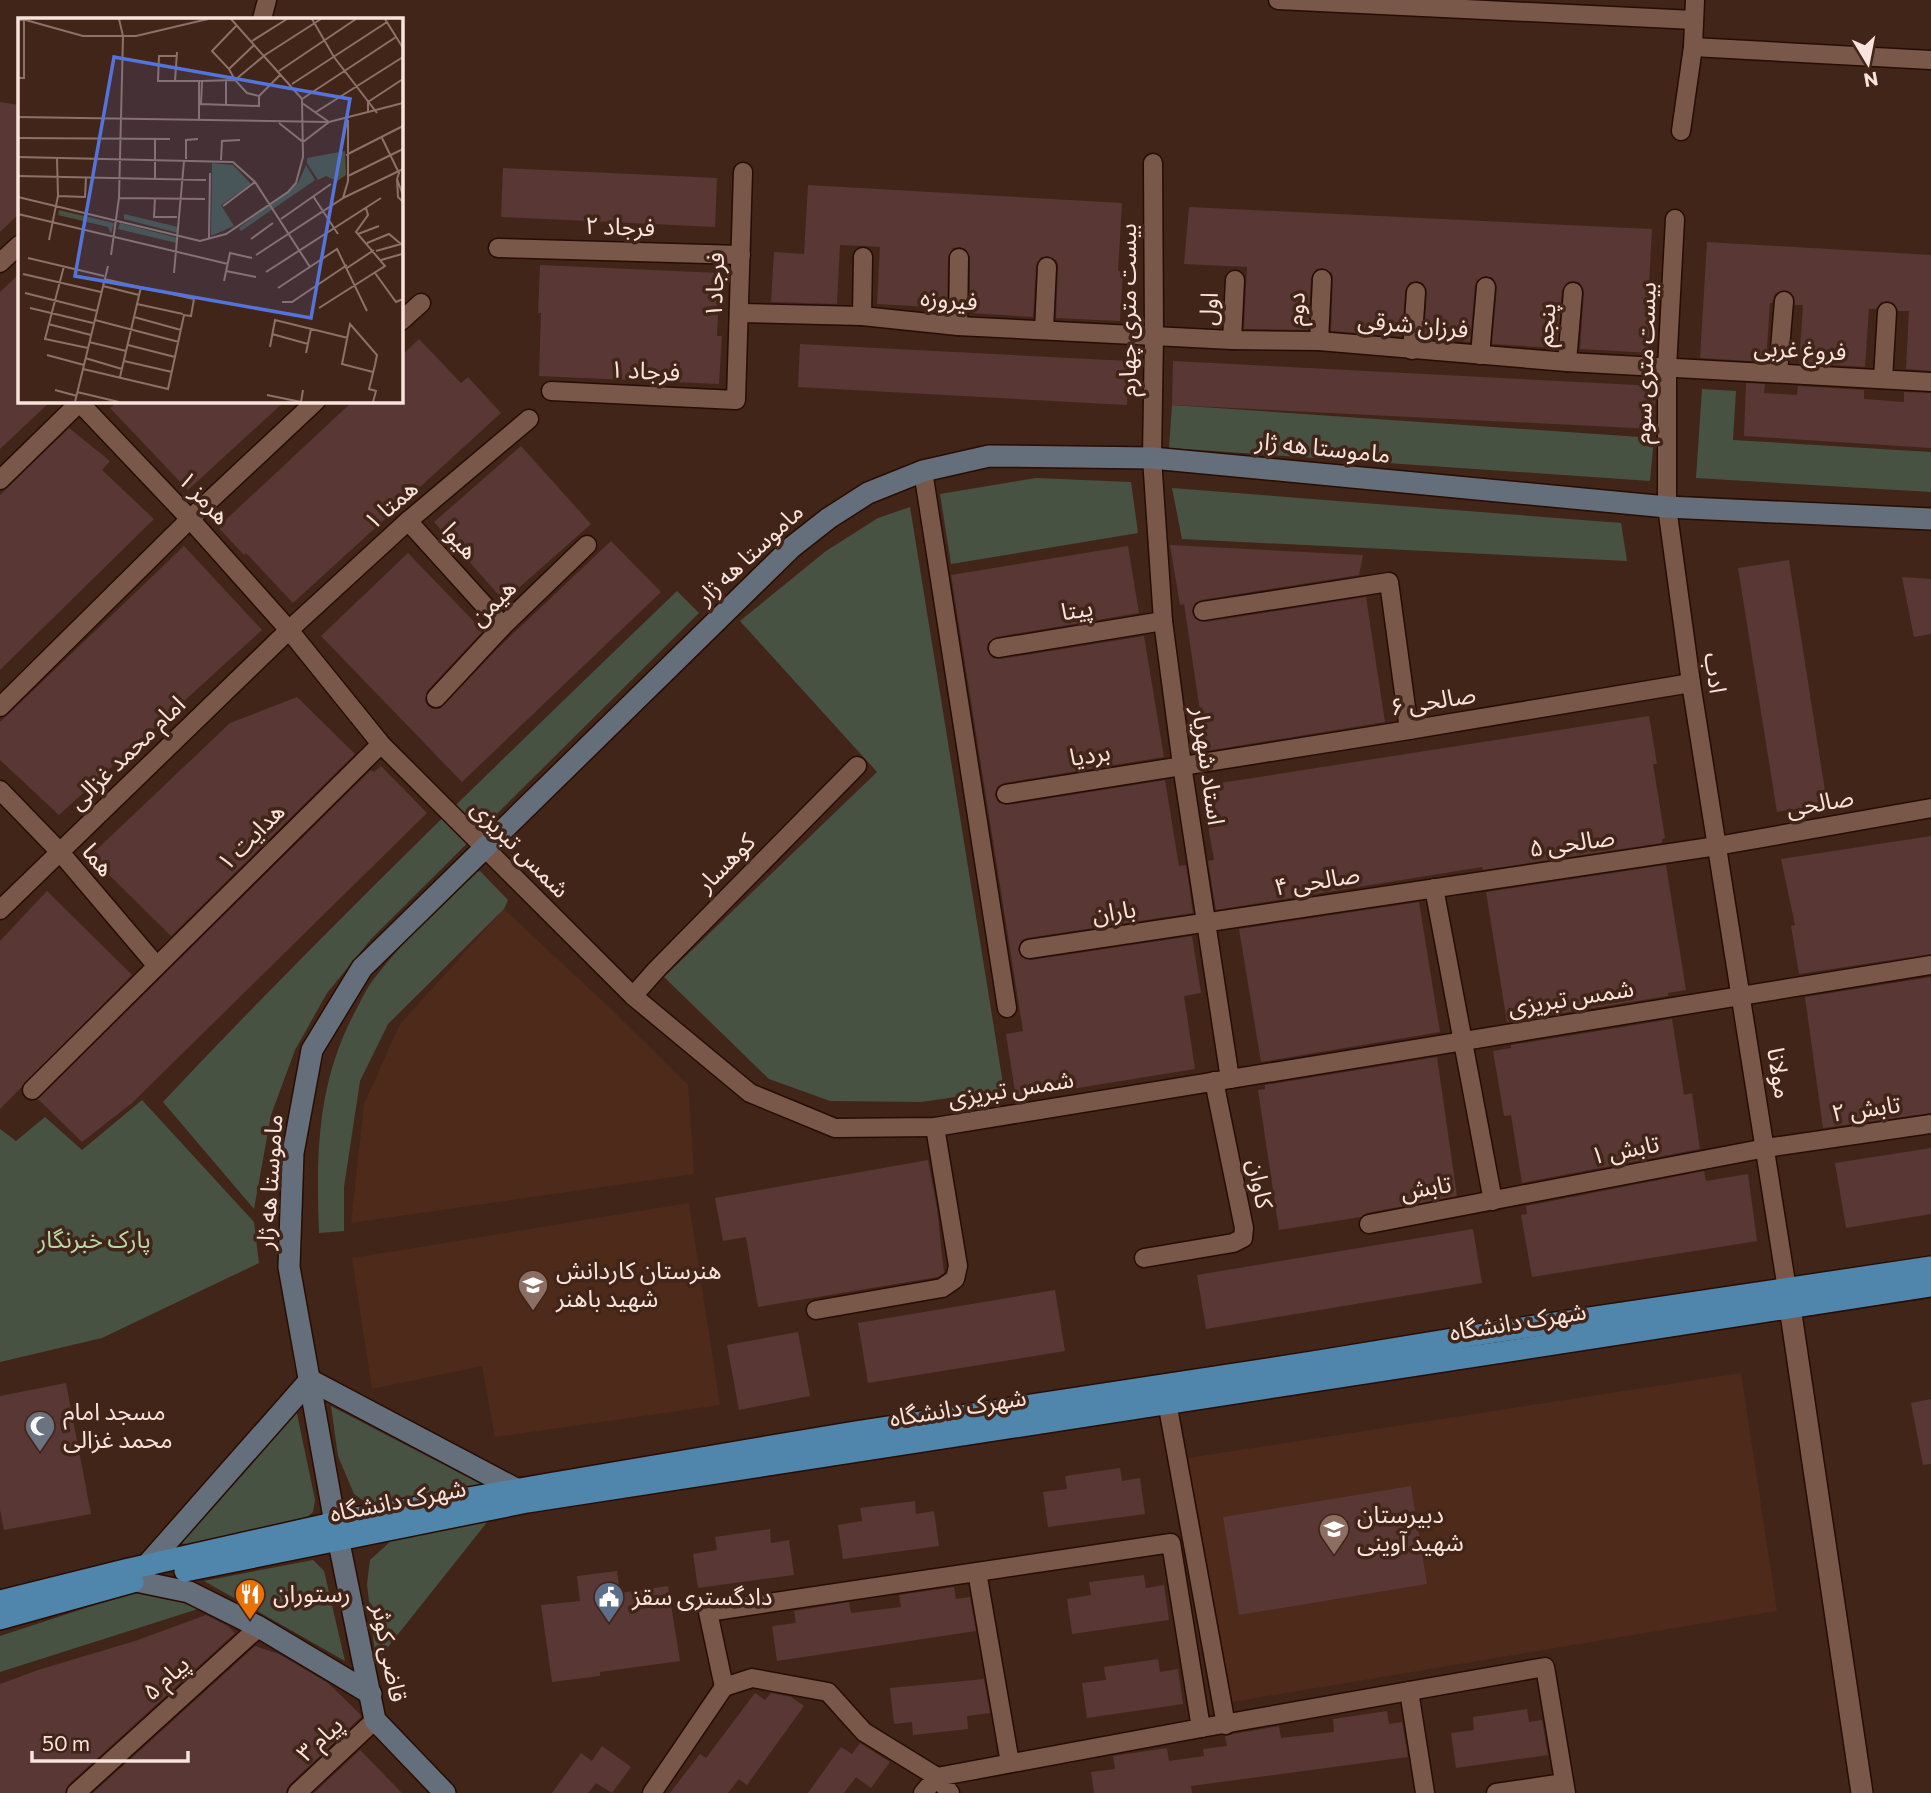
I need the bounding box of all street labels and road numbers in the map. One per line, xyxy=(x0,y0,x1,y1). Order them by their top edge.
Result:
street label: فرجاد ۲ xyxy=(584,210,656,242)
street label: بیست متری چهارم xyxy=(1112,223,1146,397)
street label: فرجاد۱ xyxy=(698,252,730,318)
street label: بیست متری سوم xyxy=(1626,281,1666,445)
street label: فیروزه xyxy=(919,282,979,316)
street label: دوم xyxy=(1279,291,1315,327)
street label: اول xyxy=(1192,292,1224,326)
street label: پنجم xyxy=(1528,302,1564,348)
street label: فرزان شرقی xyxy=(1356,304,1470,344)
street label: فروغ غربی xyxy=(1753,332,1847,369)
street label: فرجاد ۱ xyxy=(609,353,681,387)
street label: ماموستا هه ژار xyxy=(1253,425,1392,469)
street label: هرمز ۱ xyxy=(172,464,237,530)
street label: همتا ۱ xyxy=(357,473,423,535)
street label: ماموستا هه ژار xyxy=(689,496,809,611)
street label: هیوا xyxy=(436,516,485,565)
street label: هیمن xyxy=(463,573,521,631)
street label: پیتا xyxy=(1059,592,1095,628)
street label: ادب xyxy=(1699,650,1734,695)
street label: صالحی ۶ xyxy=(1388,678,1478,721)
street label: امام محمد غزالی xyxy=(61,689,194,818)
street label: استاد شهریار xyxy=(1186,704,1232,827)
street label: بردیا xyxy=(1067,736,1112,772)
street label: صالحی xyxy=(1784,781,1856,822)
street label: شمس تبریزی xyxy=(465,793,576,904)
street label: هدایت ۱ xyxy=(210,796,290,876)
street label: صالحی ۵ xyxy=(1527,821,1616,862)
street label: کوهسار xyxy=(689,826,762,899)
street label: هما xyxy=(77,836,121,882)
street label: صالحی ۴ xyxy=(1272,858,1362,901)
street label: باران xyxy=(1090,893,1138,929)
street label: شمس تبریزی xyxy=(1506,972,1636,1022)
street label: مولانا xyxy=(1761,1045,1799,1101)
street label: شمس تبریزی xyxy=(946,1063,1076,1113)
street label: تابش ۲ xyxy=(1829,1088,1902,1127)
street label: ماموستا هه ژار xyxy=(249,1113,289,1252)
street label: تابش ۱ xyxy=(1588,1128,1662,1169)
street label: کاوان xyxy=(1242,1157,1281,1212)
street label: تابش xyxy=(1398,1168,1453,1205)
street label: شهرک دانشگاه xyxy=(1447,1295,1588,1347)
street label: شهرک دانشگاه xyxy=(887,1381,1028,1433)
street label: شهرک دانشگاه xyxy=(327,1472,468,1528)
street label: قاضی کوثر xyxy=(366,1600,414,1705)
street label: پیام ۵ xyxy=(136,1648,198,1709)
street label: پیام ۳ xyxy=(290,1709,352,1770)

